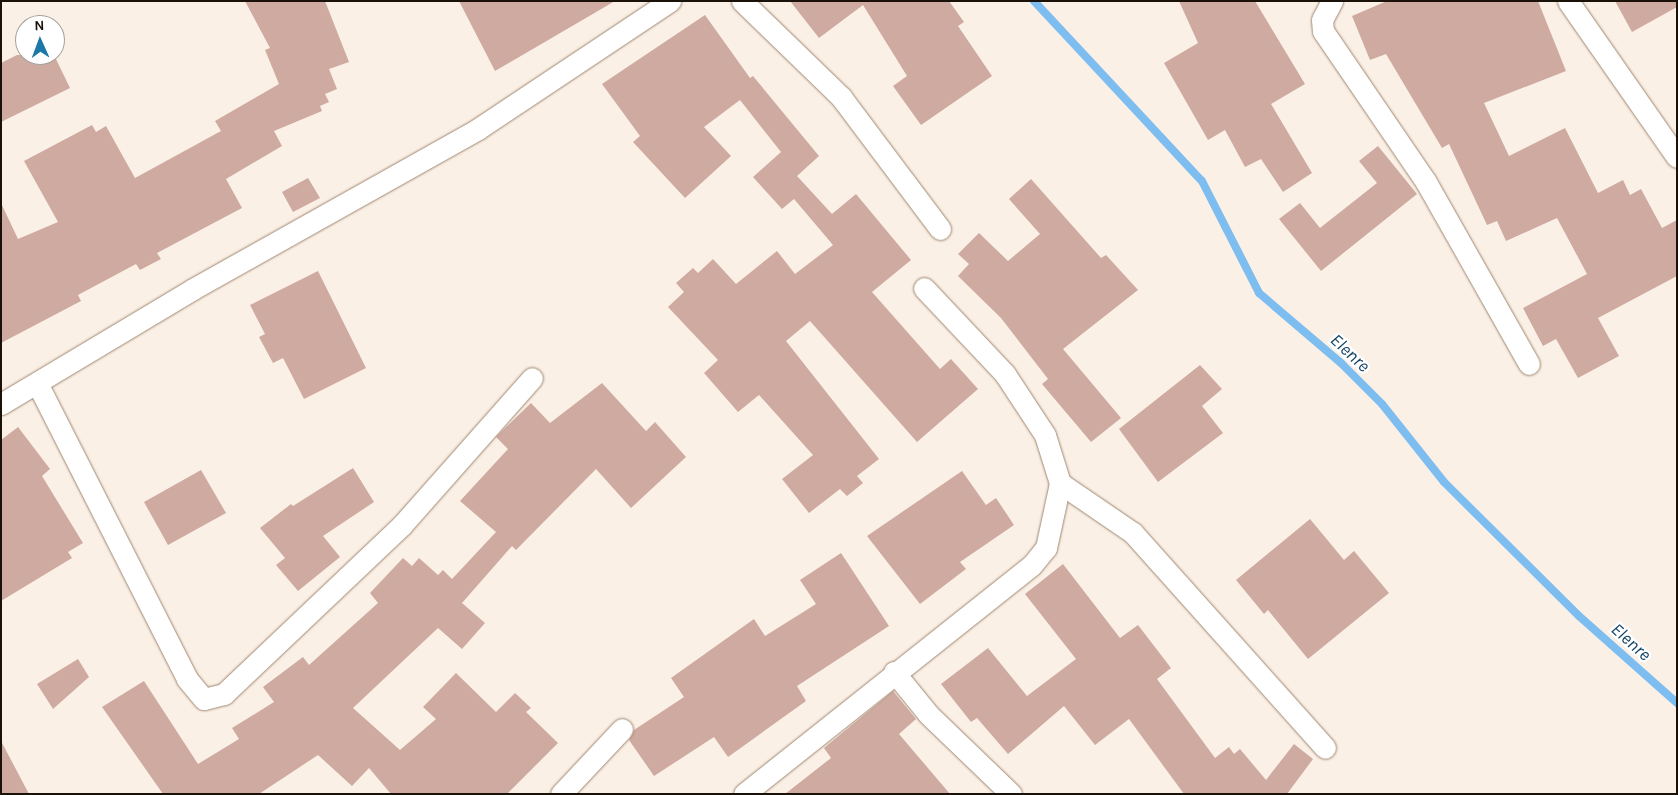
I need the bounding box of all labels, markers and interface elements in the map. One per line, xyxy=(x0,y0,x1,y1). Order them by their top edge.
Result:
north arrow xyxy=(15,15,65,65)
text: N xyxy=(34,17,45,34)
water label: Elenre xyxy=(1326,329,1374,377)
water label: Elenre xyxy=(1607,618,1655,666)

